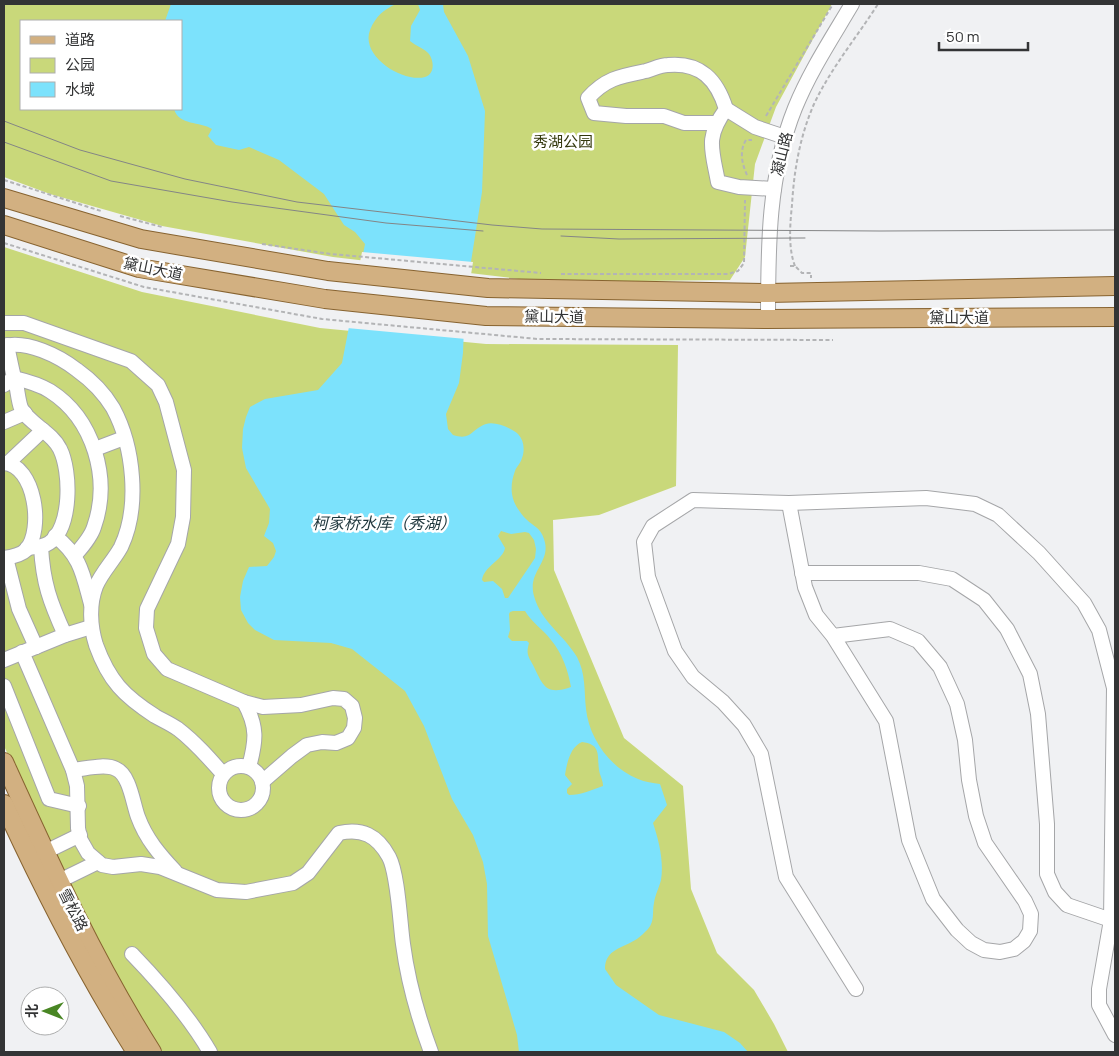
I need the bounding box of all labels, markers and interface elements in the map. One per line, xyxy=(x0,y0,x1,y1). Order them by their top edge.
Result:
legend xyxy=(20,20,182,110)
scale bar xyxy=(939,20,1028,52)
text: 50 m xyxy=(946,26,980,47)
text: 道路 xyxy=(65,29,95,50)
text: 公园 xyxy=(65,54,95,75)
text: 水域 xyxy=(65,79,95,100)
street label: 凝山路 xyxy=(766,129,797,178)
park label: 秀湖公园 xyxy=(533,131,593,152)
street label: 黛山大道 xyxy=(122,252,185,285)
street label: 黛山大道 xyxy=(524,305,584,328)
street label: 黛山大道 xyxy=(929,307,989,328)
water label: 柯家桥水库（秀湖） xyxy=(312,512,456,534)
street label: 雪松路 xyxy=(54,885,93,935)
north arrow xyxy=(20,986,70,1036)
text: 北 xyxy=(22,1004,41,1018)

